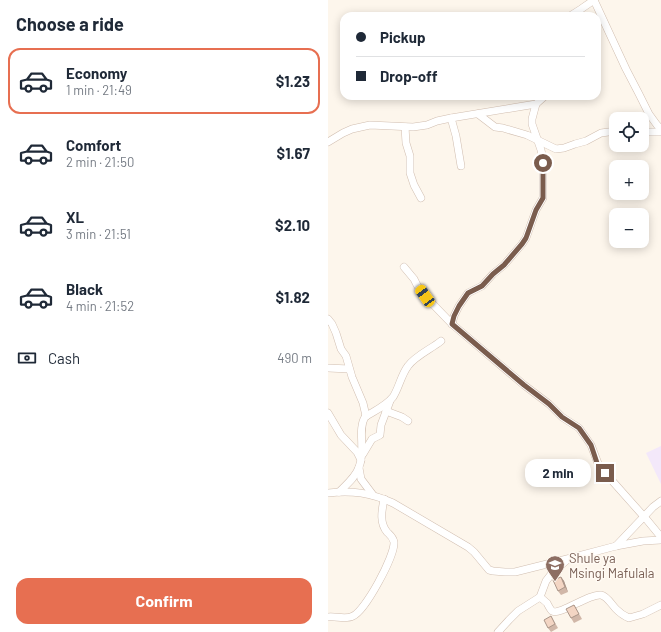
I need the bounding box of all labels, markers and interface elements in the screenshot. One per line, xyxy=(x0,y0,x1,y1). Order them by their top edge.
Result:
text: Choose a ride xyxy=(16,13,124,35)
text: Pickup xyxy=(380,28,426,46)
icon: car xyxy=(18,63,54,99)
text: Economy xyxy=(66,64,127,82)
text: Drop-off xyxy=(380,67,438,85)
text: $1.23 xyxy=(276,72,310,90)
text: 1 min · 21:49 xyxy=(66,82,132,98)
map controls xyxy=(609,112,649,248)
button: locate xyxy=(609,112,649,152)
icon: car xyxy=(18,135,54,171)
text: Comfort xyxy=(66,136,121,154)
text: $1.67 xyxy=(277,144,310,162)
text: 2 min · 21:50 xyxy=(66,154,134,170)
route start xyxy=(534,154,552,172)
button: + xyxy=(609,160,649,200)
icon: car xyxy=(18,207,54,243)
text: XL xyxy=(66,208,84,226)
button: − xyxy=(609,208,649,248)
text: $2.10 xyxy=(275,216,310,234)
text: 3 min · 21:51 xyxy=(66,226,131,242)
icon: car xyxy=(18,279,54,315)
text: Black xyxy=(66,280,103,298)
car xyxy=(413,283,437,309)
text: $1.82 xyxy=(276,288,310,306)
text: 4 min · 21:52 xyxy=(66,298,134,314)
icon: cash xyxy=(16,347,38,369)
text: Cash xyxy=(48,349,80,367)
text: 490 m xyxy=(277,350,312,366)
callout: 2 min xyxy=(525,459,591,487)
route end xyxy=(596,464,614,482)
text: 2 min xyxy=(542,465,574,481)
place label: Shule ya Msingi Mafulala xyxy=(569,550,655,581)
school or university icon: Shule ya Msingi Mafulala xyxy=(544,554,566,582)
button: Confirm xyxy=(16,578,312,624)

